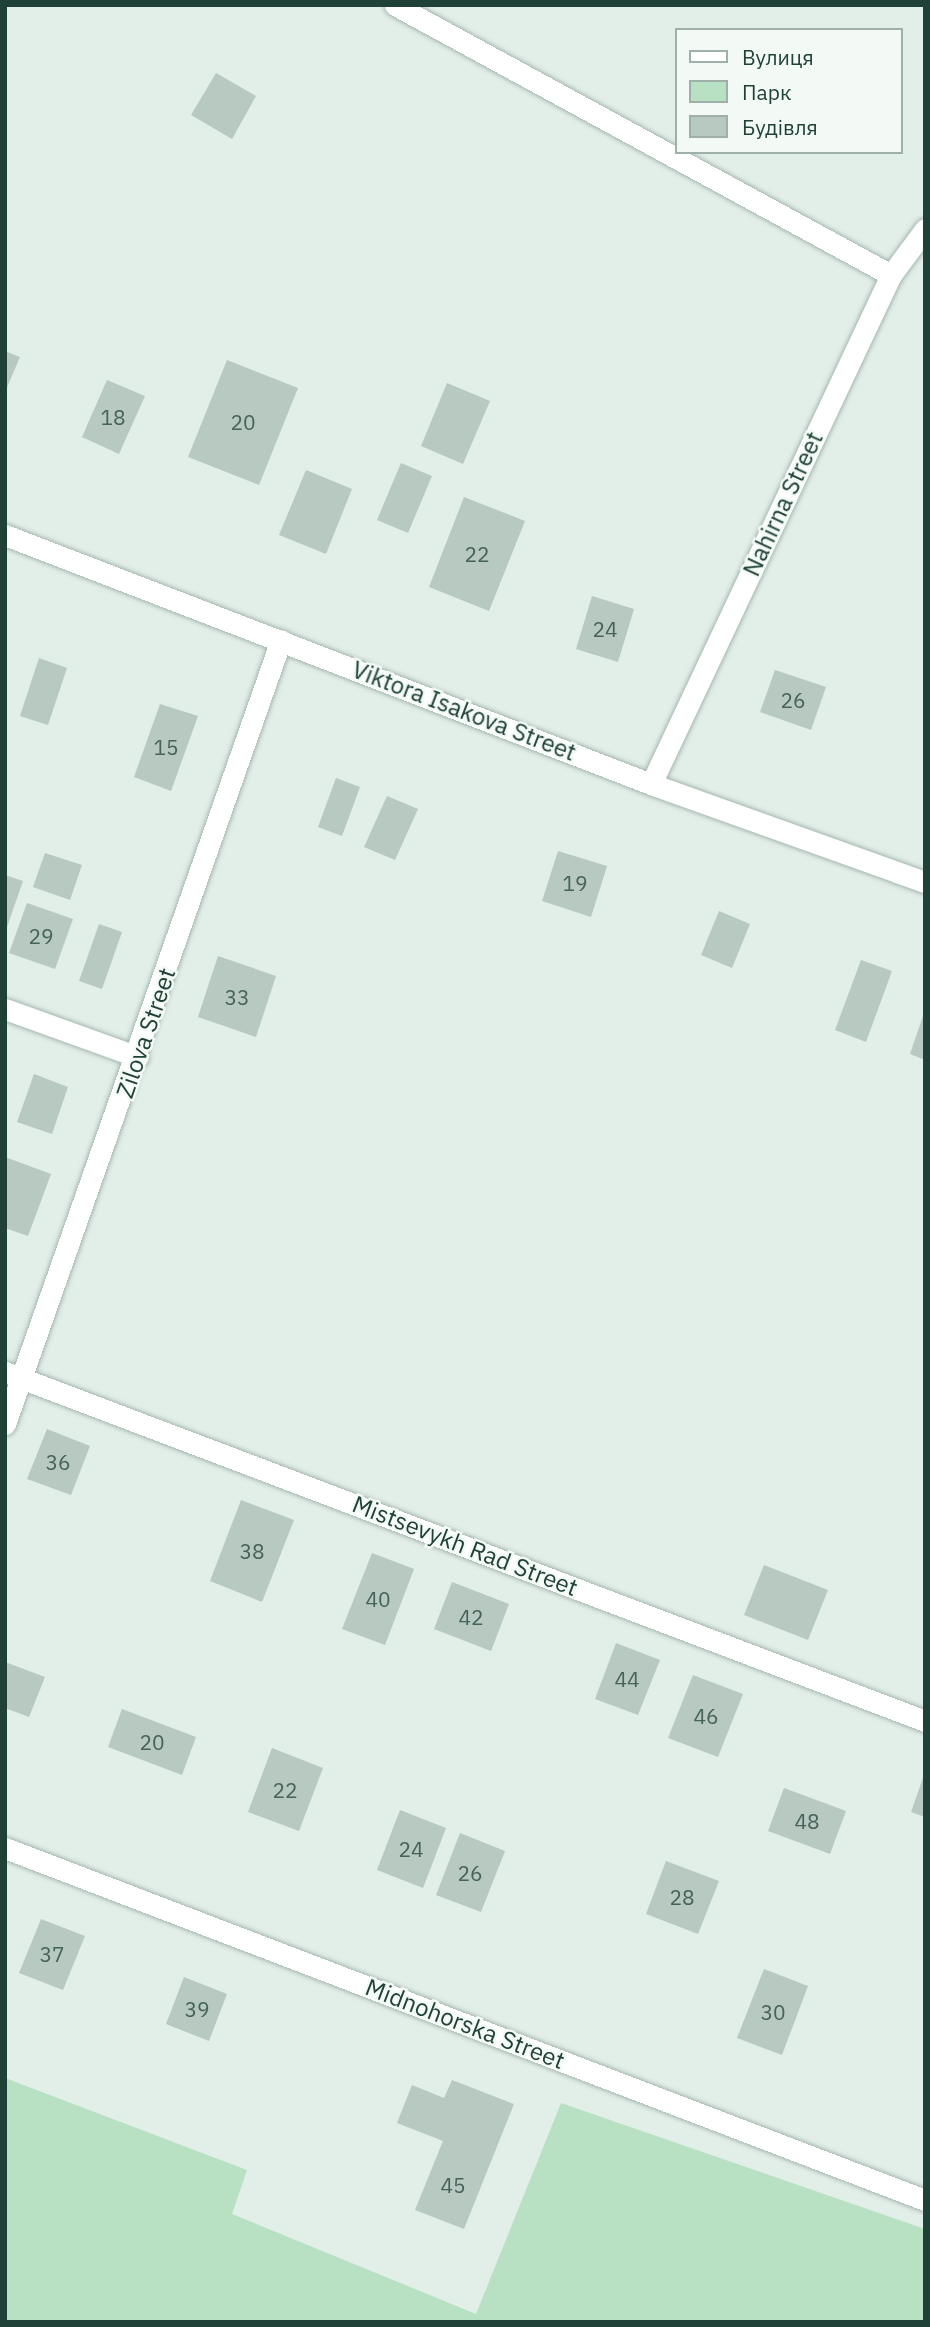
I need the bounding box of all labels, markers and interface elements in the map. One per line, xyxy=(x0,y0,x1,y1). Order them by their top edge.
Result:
legend xyxy=(674,28,902,154)
text: Вулиця xyxy=(742,43,814,71)
text: Парк xyxy=(742,78,792,106)
text: Будівля xyxy=(742,113,818,141)
house number: 18 xyxy=(100,404,126,430)
house number: 20 xyxy=(230,409,256,435)
street label: Nahirna Street xyxy=(737,427,829,581)
house number: 22 xyxy=(464,541,490,567)
house number: 24 xyxy=(592,616,618,642)
street label: Viktora Isakova Street xyxy=(348,655,580,767)
house number: 26 xyxy=(780,687,806,713)
house number: 15 xyxy=(153,734,179,760)
house number: 19 xyxy=(562,870,588,896)
house number: 29 xyxy=(28,923,54,949)
street label: Zilova Street xyxy=(110,964,182,1102)
house number: 33 xyxy=(224,984,250,1010)
house number: 36 xyxy=(45,1449,71,1475)
street label: Mistsevykh Rad Street xyxy=(348,1490,582,1602)
house number: 38 xyxy=(239,1538,265,1564)
house number: 40 xyxy=(365,1586,391,1612)
house number: 42 xyxy=(458,1604,484,1630)
house number: 44 xyxy=(614,1666,640,1692)
house number: 46 xyxy=(693,1703,719,1729)
house number: 20 xyxy=(139,1729,165,1755)
house number: 22 xyxy=(272,1777,298,1803)
house number: 48 xyxy=(794,1808,820,1834)
house number: 24 xyxy=(398,1836,424,1862)
house number: 26 xyxy=(457,1860,483,1886)
house number: 28 xyxy=(669,1884,695,1910)
house number: 37 xyxy=(39,1941,65,1967)
street label: Midnohorska Street xyxy=(361,1973,569,2075)
house number: 39 xyxy=(184,1996,210,2022)
house number: 30 xyxy=(760,1999,786,2025)
house number: 45 xyxy=(440,2172,466,2198)

